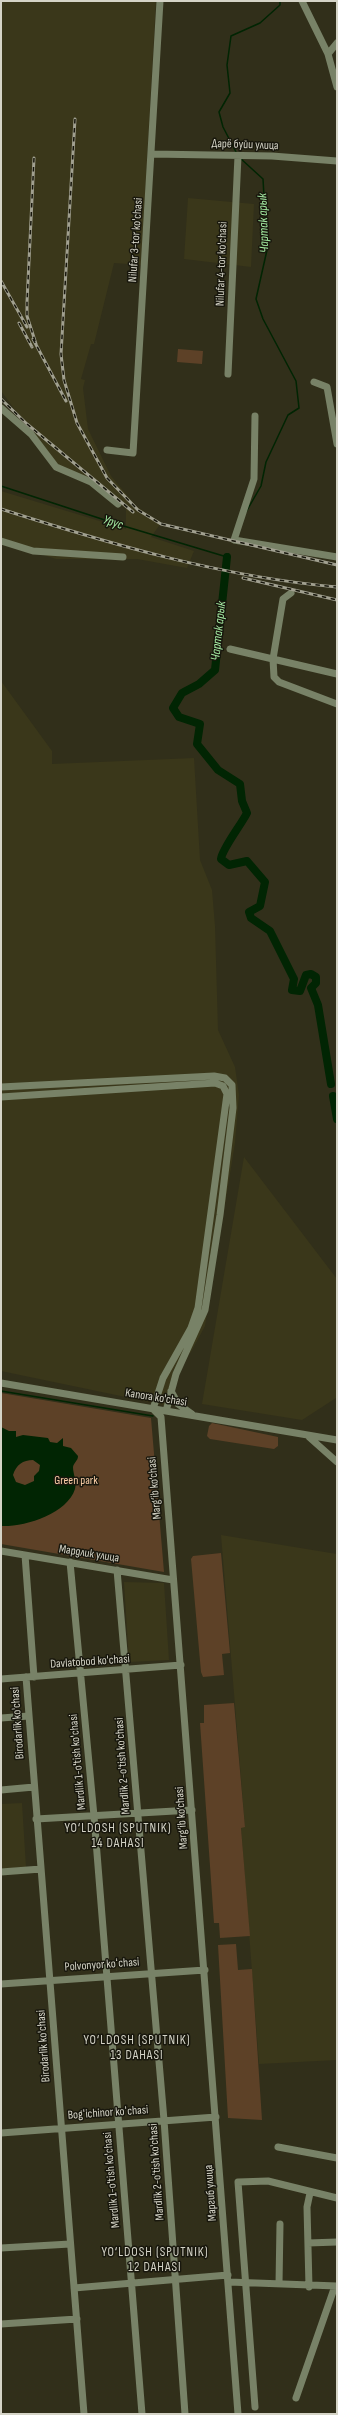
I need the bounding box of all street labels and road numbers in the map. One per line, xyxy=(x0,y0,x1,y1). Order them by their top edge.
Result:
street label: Дарё буйи улица xyxy=(211,137,279,153)
street label: Nilufar 3-tor ko'chasi xyxy=(126,197,146,283)
street label: Nilufar 4-tor ko'chasi xyxy=(213,221,231,307)
street label: Kanora ko'chasi xyxy=(124,1386,188,1410)
street label: Marg‘ib ko‘chasi xyxy=(145,1456,165,1520)
street label: Мардлик улица xyxy=(58,1542,120,1566)
street label: Davlatobod ko'chasi xyxy=(50,1652,130,1672)
street label: Birodarlik ko'chasi xyxy=(8,1686,28,1760)
street label: Mardlik 1-o'tish ko'chasi xyxy=(67,1713,89,1811)
street label: Mardlik 2-o'tish ko'chasi xyxy=(112,1717,134,1815)
street label: Marg‘ib ko‘chasi xyxy=(173,1786,191,1850)
street label: Polvonyor koʻchasi xyxy=(64,1955,140,1975)
street label: Birodarlik ko'chasi xyxy=(34,2009,54,2083)
street label: Bogʻichinor koʻchasi xyxy=(67,2103,149,2123)
street label: Mardlik 2-o'tish ko'chasi xyxy=(146,2123,168,2221)
street label: Mardlik 1-o'tish ko'chasi xyxy=(101,2131,123,2229)
street label: Маргиб улица xyxy=(202,2164,220,2222)

